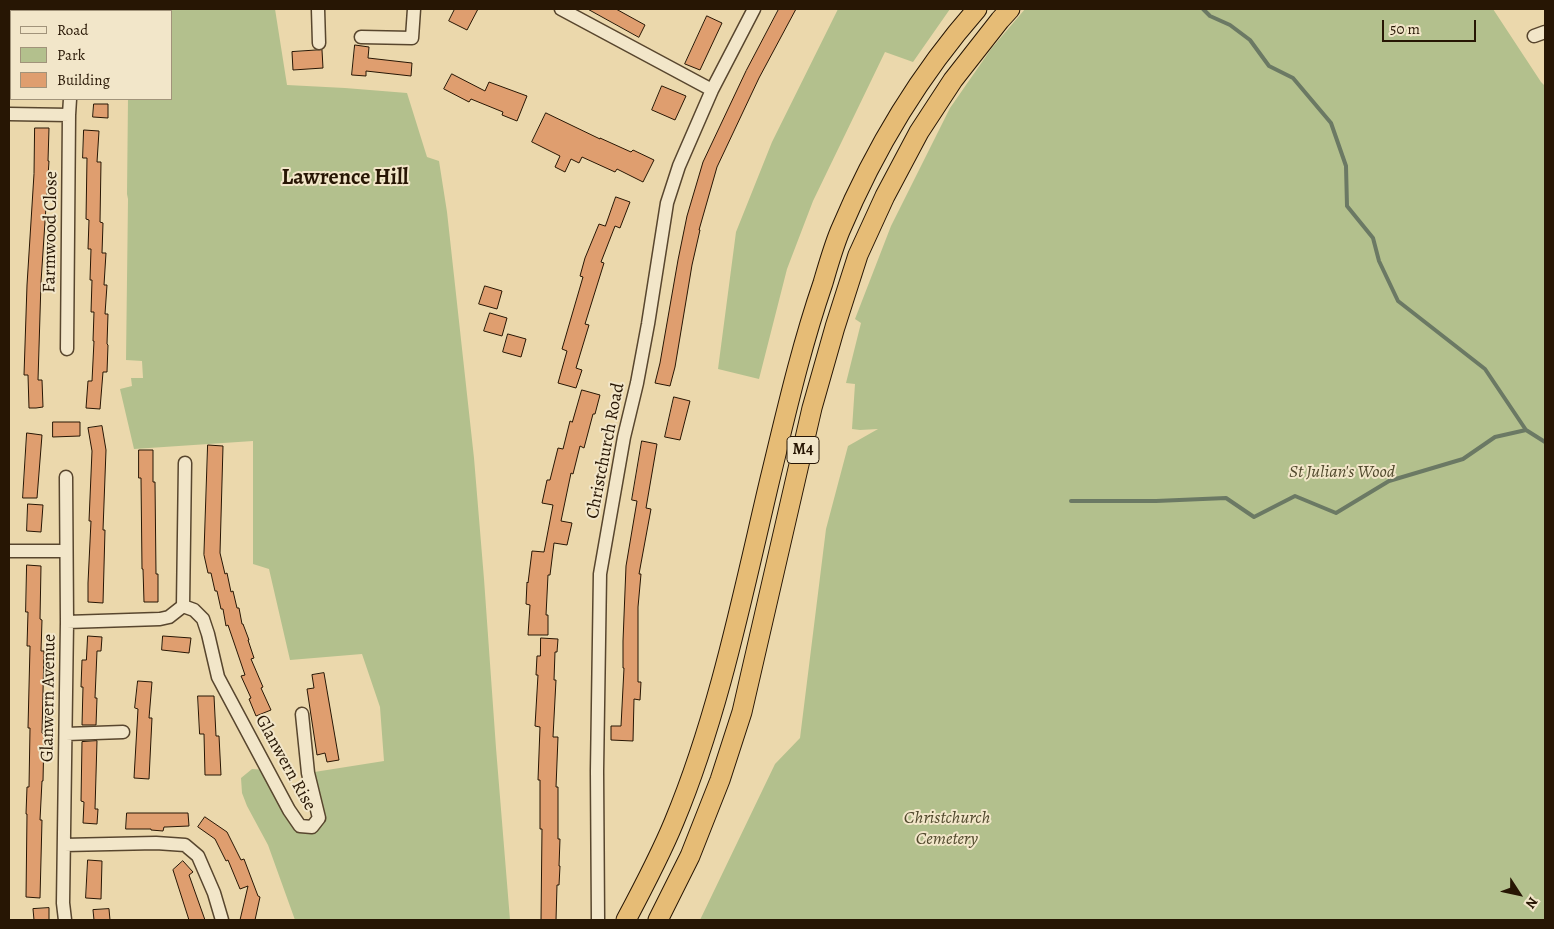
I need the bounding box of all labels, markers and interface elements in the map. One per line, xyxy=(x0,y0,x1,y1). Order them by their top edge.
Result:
legend xyxy=(10,10,172,100)
scale bar xyxy=(1384,10,1478,42)
text: 50 m xyxy=(1390,19,1420,39)
text: Road xyxy=(57,20,88,40)
text: Park xyxy=(57,45,85,65)
text: Building xyxy=(57,70,110,90)
district label: Lawrence Hill xyxy=(282,166,408,192)
street label: Farmwood Close xyxy=(39,171,63,293)
street label: Christchurch Road xyxy=(582,381,630,521)
road number: M4 xyxy=(787,436,819,464)
park label: St Julian's Wood xyxy=(1289,462,1395,484)
street label: Glanwern Avenue xyxy=(37,634,61,762)
street label: Glanwern Rise xyxy=(250,711,320,815)
park label: Christchurch Cemetery xyxy=(904,808,990,851)
north arrow xyxy=(1494,869,1544,919)
text: N xyxy=(1521,893,1542,913)

